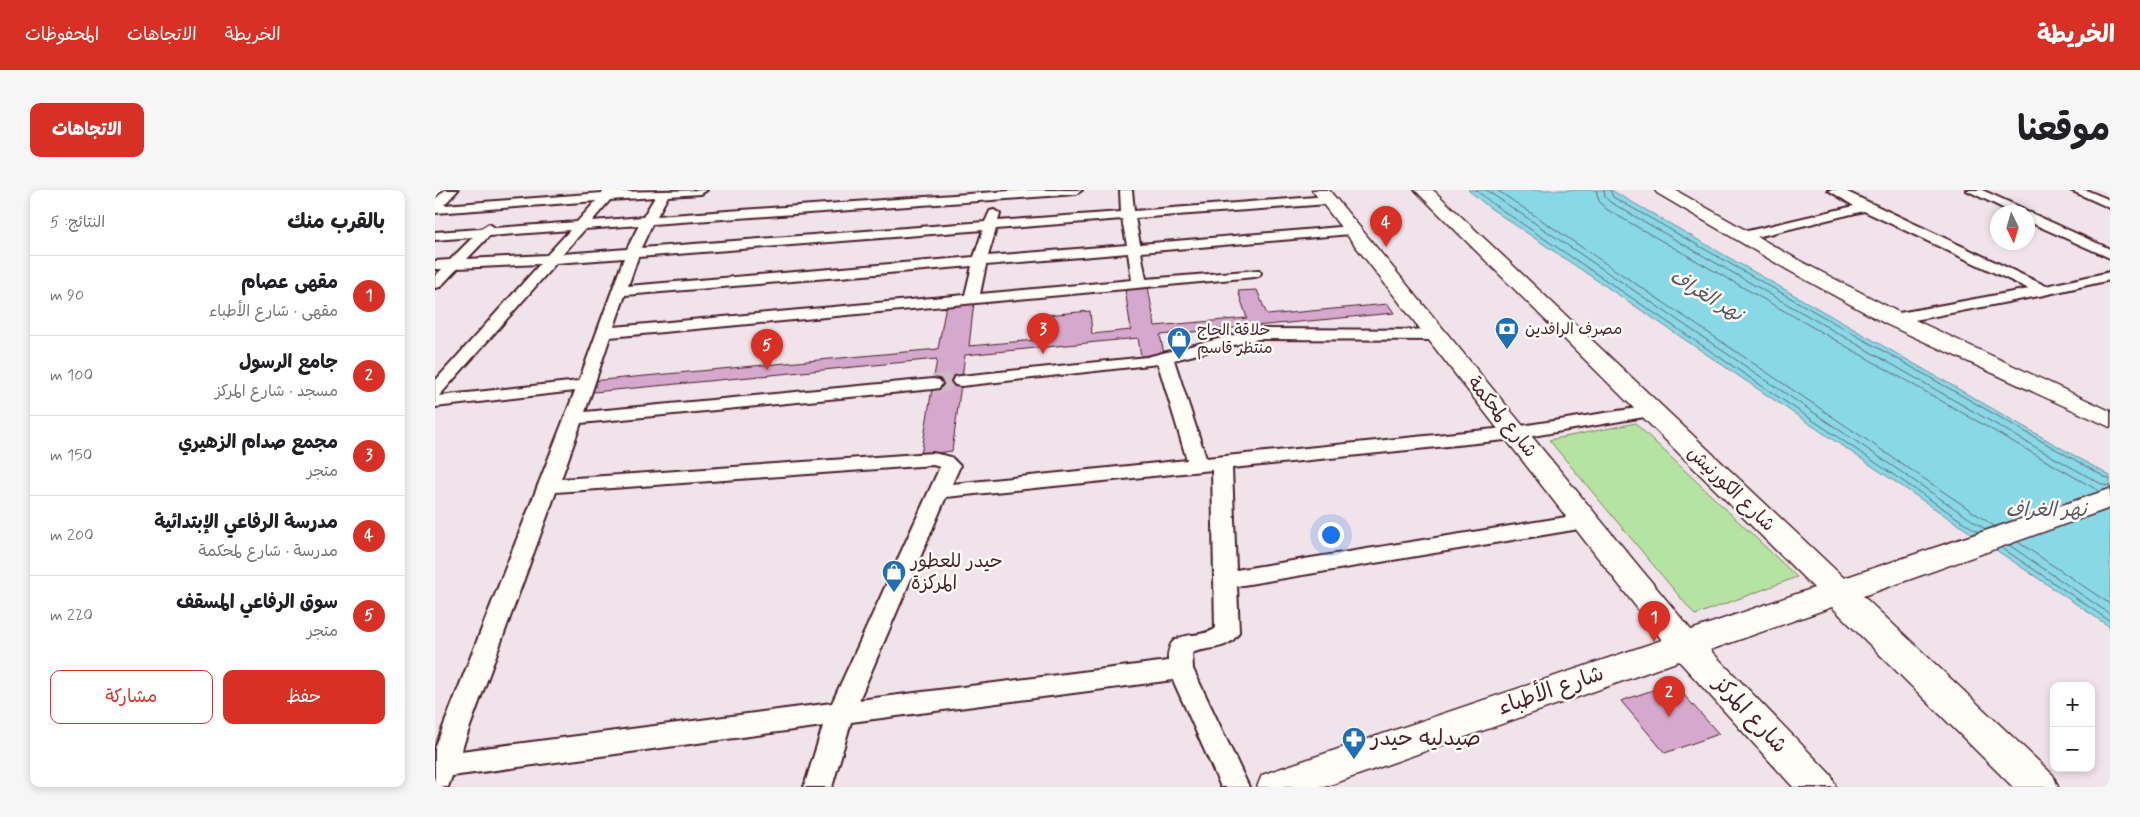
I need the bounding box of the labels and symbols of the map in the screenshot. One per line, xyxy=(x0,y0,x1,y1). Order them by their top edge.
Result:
north arrow xyxy=(1990,205,2035,250)
pin: 4 xyxy=(1370,206,1402,247)
water label: نهر الغراف xyxy=(1664,264,1750,330)
pin: 3 xyxy=(1027,313,1059,354)
bank icon: مصرف الرافدين xyxy=(1494,316,1520,350)
place label: مصرف الرافدين xyxy=(1525,319,1622,340)
place label: حلاقة الحاج منتظر قاسم xyxy=(1197,320,1273,360)
shop icon: حلاقة الحاج منتظر قاسم xyxy=(1166,326,1192,360)
pin: 5 xyxy=(751,329,783,370)
street label: شارع لمحكمة xyxy=(1461,371,1543,463)
street label: شارع الكورنيش xyxy=(1682,441,1780,537)
water label: نهر الغراف xyxy=(2005,497,2089,524)
your location xyxy=(1318,522,1344,548)
place label: حيدر للعطور المركزة xyxy=(909,549,1003,596)
shop icon: حيدر للعطور المركزة xyxy=(881,559,907,593)
pin: 1 xyxy=(1638,601,1670,642)
street label: شارع الأطباء xyxy=(1493,657,1608,722)
street label: شارع المركز xyxy=(1706,669,1793,760)
pin: 2 xyxy=(1653,676,1685,717)
place label: صيدليه حيدر xyxy=(1369,725,1481,753)
pharmacy icon: صيدليه حيدر xyxy=(1341,726,1367,760)

